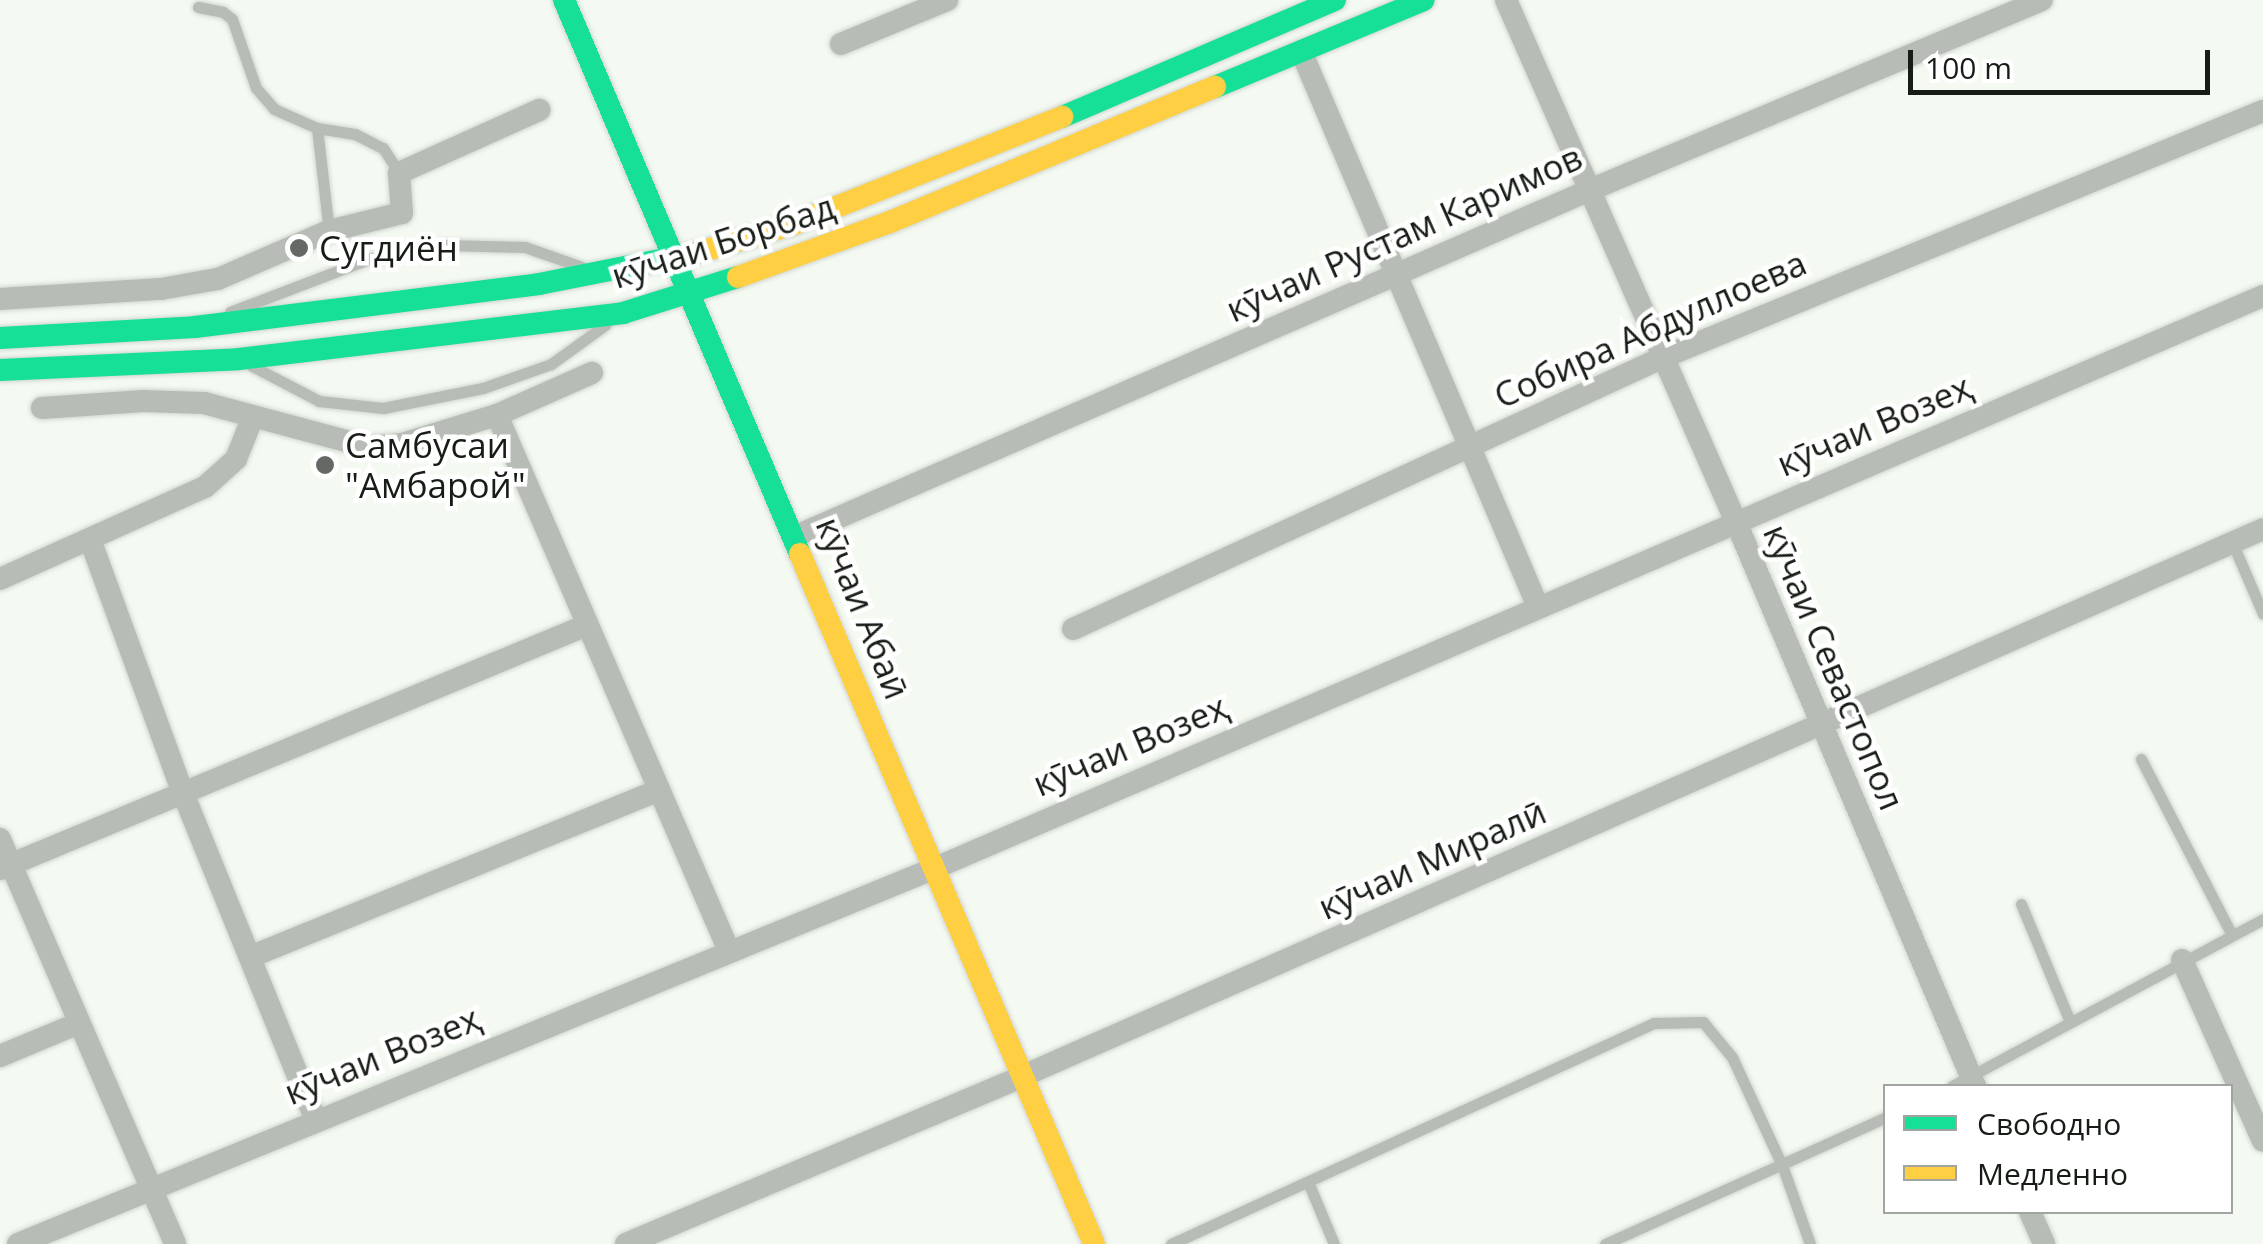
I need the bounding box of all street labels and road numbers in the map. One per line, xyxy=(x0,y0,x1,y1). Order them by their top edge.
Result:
street label: кӯчаи Рустам Каримов xyxy=(1220,136,1588,330)
street label: кӯчаи Борбад xyxy=(606,185,840,297)
street label: Собира Абдуллоева xyxy=(1488,241,1812,417)
street label: кӯчаи Возеҳ xyxy=(1771,365,1977,485)
street label: кӯчаи Абаӣ xyxy=(808,511,918,705)
street label: кӯчаи Севастопол xyxy=(1755,518,1913,816)
street label: кӯчаи Возеҳ xyxy=(1027,685,1233,805)
street label: кӯчаи Миралӣ xyxy=(1312,790,1552,928)
street label: кӯчаи Возеҳ xyxy=(278,997,486,1113)

